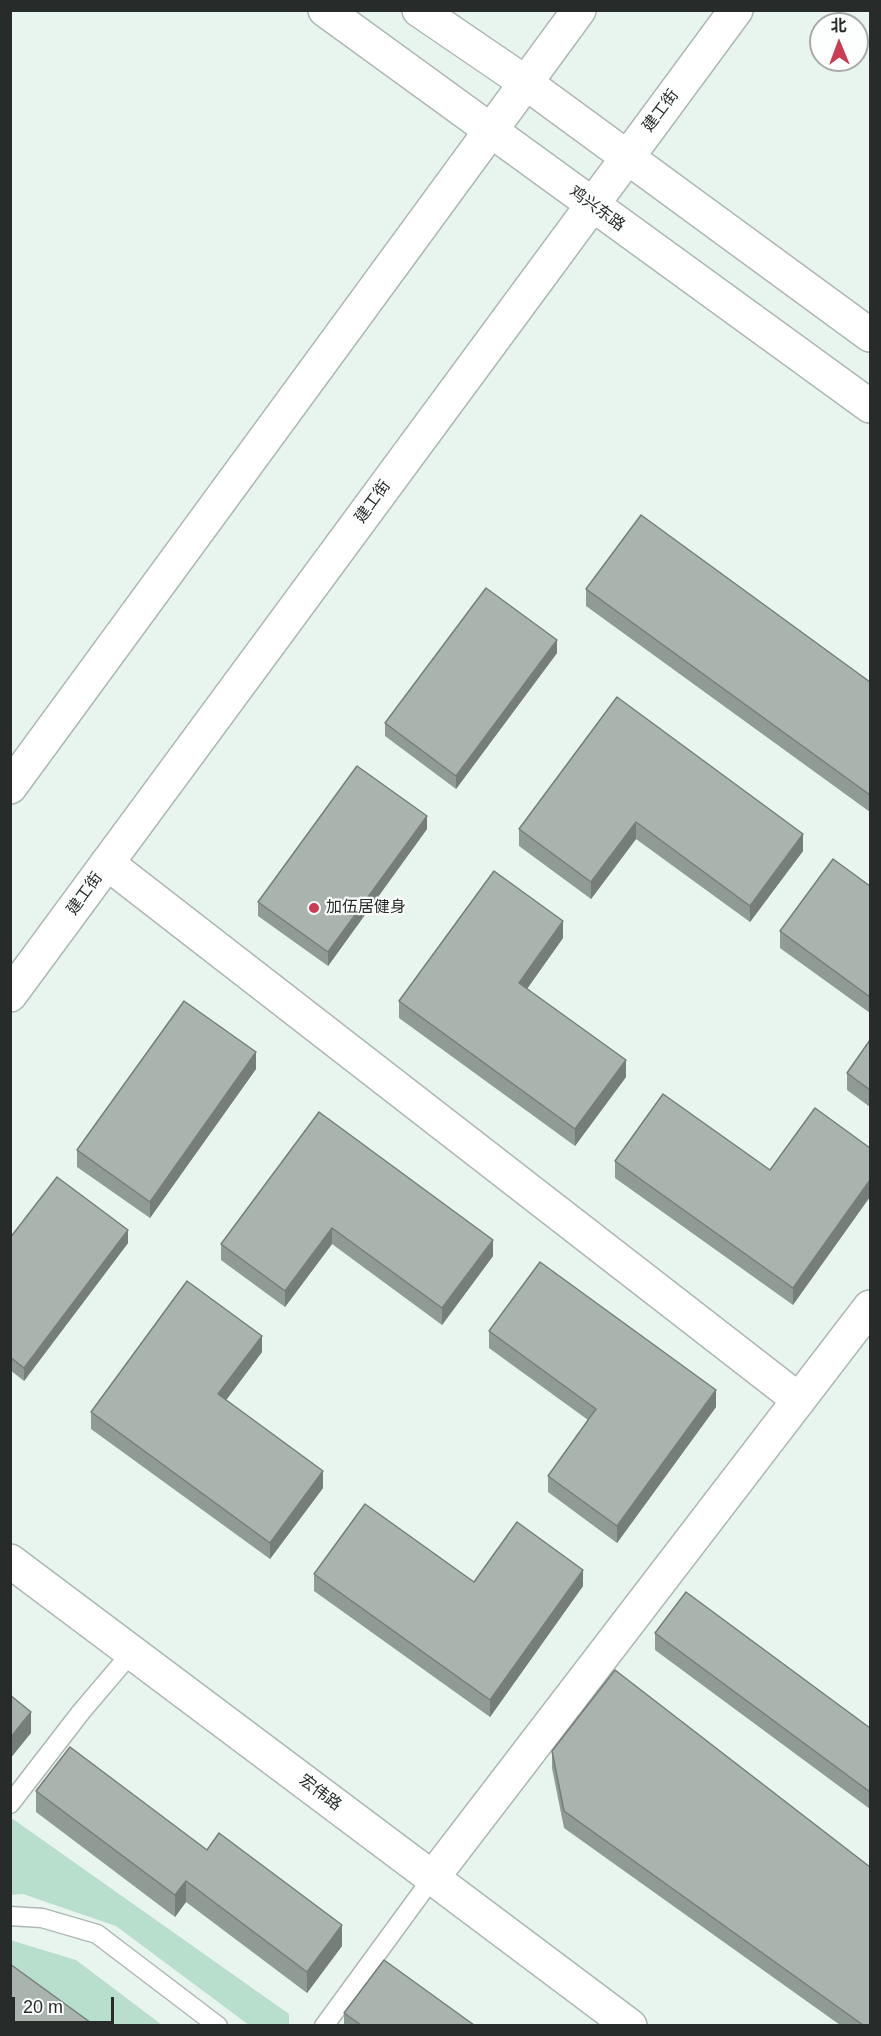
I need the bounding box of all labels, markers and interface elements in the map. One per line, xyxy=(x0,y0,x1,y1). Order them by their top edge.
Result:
north arrow xyxy=(809,12,869,72)
text: 北 xyxy=(831,17,847,34)
street label: 建工街 xyxy=(639,86,683,136)
street label: 鸡兴东路 xyxy=(565,182,629,236)
street label: 建工街 xyxy=(351,477,395,527)
street label: 建工街 xyxy=(63,869,107,919)
place label: 加伍居健身 xyxy=(326,898,406,918)
marker: 加伍居健身 xyxy=(307,901,321,915)
street label: 宏伟路 xyxy=(295,1771,345,1815)
scale bar xyxy=(15,1985,117,2023)
text: 20 m xyxy=(23,1997,63,2017)

